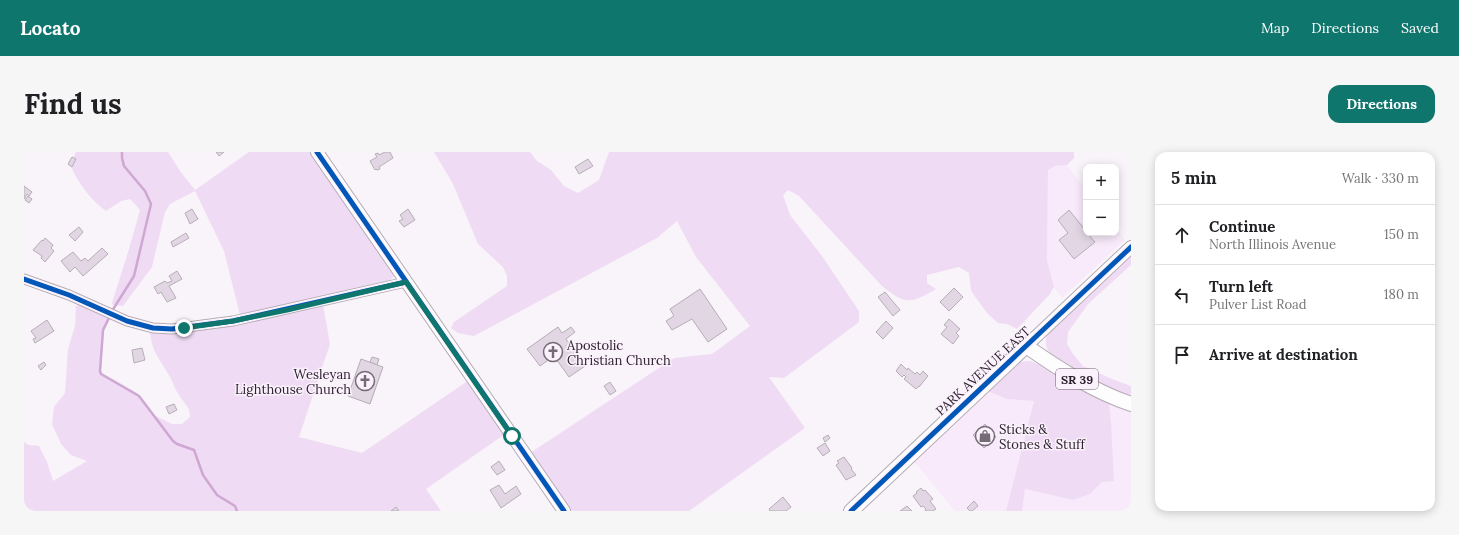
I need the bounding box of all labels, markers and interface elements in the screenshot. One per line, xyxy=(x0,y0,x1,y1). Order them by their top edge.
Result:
text: Locato xyxy=(20,16,81,40)
text: Map xyxy=(1261,19,1289,37)
text: Directions xyxy=(1311,19,1379,37)
text: Saved xyxy=(1401,19,1439,37)
button: Directions xyxy=(1328,85,1435,123)
text: Find us xyxy=(24,86,122,122)
map controls xyxy=(1083,164,1119,236)
button: + xyxy=(1083,164,1119,200)
text: 5 min xyxy=(1171,167,1217,189)
text: Walk · 330 m xyxy=(1342,170,1419,187)
button: − xyxy=(1083,200,1119,236)
text: Continue xyxy=(1209,217,1275,236)
icon: ahead xyxy=(1171,224,1193,246)
text: 150 m xyxy=(1384,226,1419,243)
text: North Illinois Avenue xyxy=(1209,236,1336,253)
text: Turn left xyxy=(1209,277,1273,296)
icon: left xyxy=(1171,284,1193,306)
text: 180 m xyxy=(1384,286,1419,303)
text: Pulver List Road xyxy=(1209,296,1307,313)
route end xyxy=(175,319,193,337)
street label: PARK AVENUE EAST xyxy=(932,322,1034,419)
place label: Apostolic Christian Church xyxy=(566,337,671,369)
church icon: Apostolic Christian Church xyxy=(542,341,564,363)
icon: arrive xyxy=(1171,344,1193,366)
text: Arrive at destination xyxy=(1209,345,1358,364)
place label: Wesleyan Lighthouse Church xyxy=(235,366,351,398)
road number: SR 39 xyxy=(1056,369,1098,389)
church icon: Wesleyan Lighthouse Church xyxy=(354,370,376,392)
place label: Sticks & Stones & Stuff xyxy=(999,421,1086,453)
shop icon: Sticks & Stones & Stuff xyxy=(974,425,996,447)
route start xyxy=(503,427,521,445)

